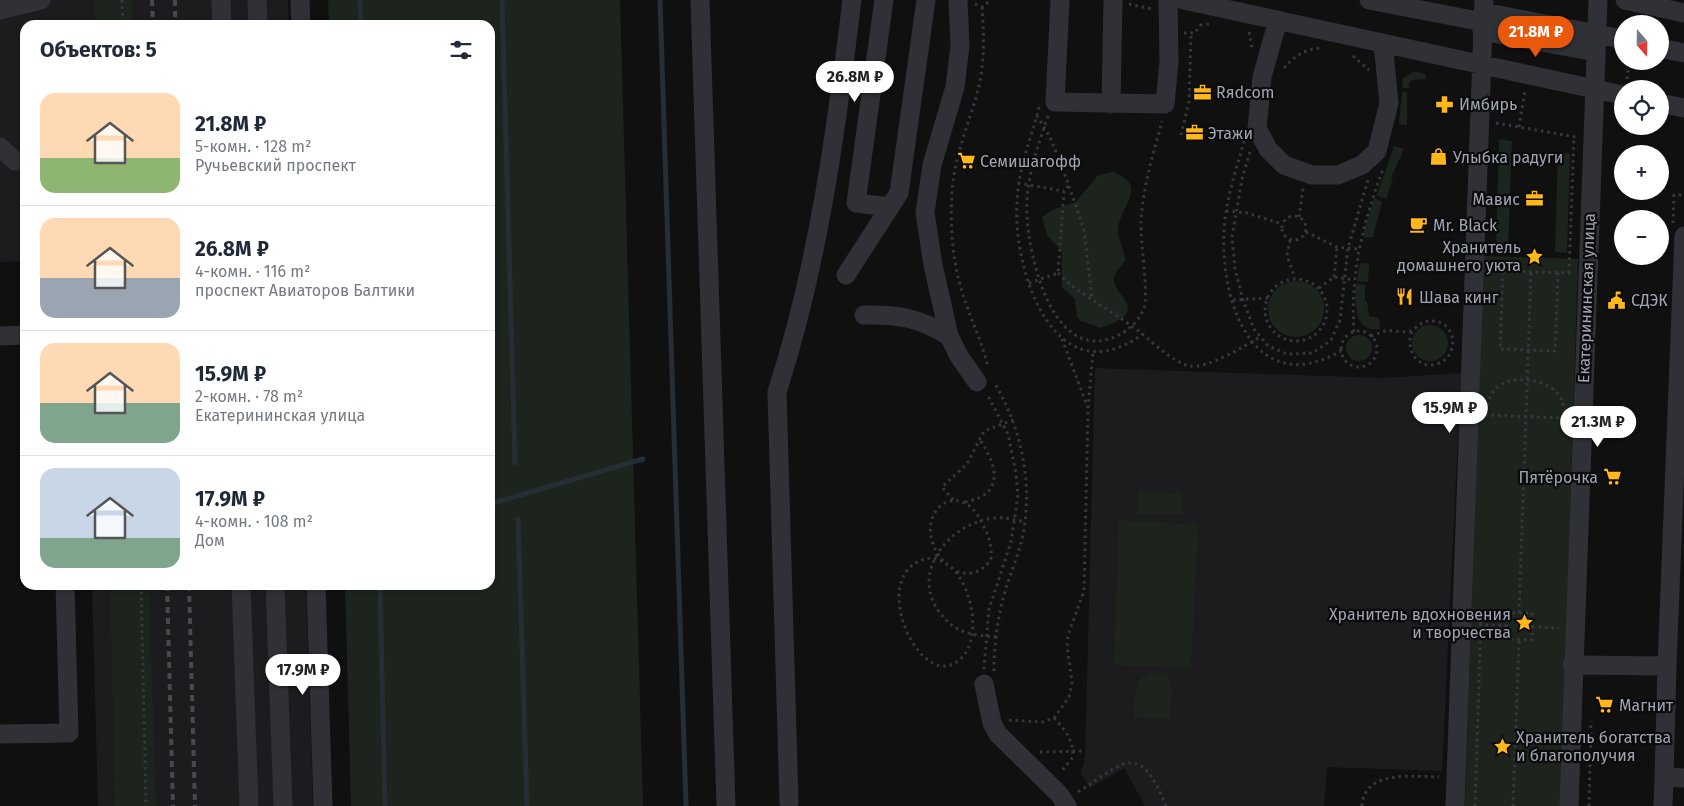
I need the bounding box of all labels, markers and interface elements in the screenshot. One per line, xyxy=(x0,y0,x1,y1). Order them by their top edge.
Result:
pin: 21.8M ₽ xyxy=(1490,15,1582,58)
north arrow xyxy=(1614,15,1669,70)
map controls xyxy=(1614,15,1669,265)
text: 21.8M ₽ xyxy=(1509,22,1563,41)
icon: filters xyxy=(447,36,475,64)
text: Объектов: 5 xyxy=(40,37,157,63)
pin: 26.8M ₽ xyxy=(809,61,901,103)
text: 26.8M ₽ xyxy=(827,67,883,86)
button: locate xyxy=(1614,80,1669,135)
office icon: Rяdcom xyxy=(1192,82,1212,102)
place label: Rяdcom xyxy=(1216,83,1274,102)
pharmacy icon: Имбирь xyxy=(1435,94,1455,114)
place label: Имбирь xyxy=(1459,95,1517,114)
text: 21.8M ₽ xyxy=(195,111,266,137)
icon: home xyxy=(80,113,140,173)
office icon: Этажи xyxy=(1184,123,1204,143)
place label: Этажи xyxy=(1208,124,1253,143)
text: 5-комн. · 128 m² xyxy=(195,137,311,156)
button: + xyxy=(1614,145,1669,200)
shop icon: Улыбка радуги xyxy=(1429,147,1449,167)
place label: Улыбка радуги xyxy=(1453,148,1563,167)
supermarket icon: Семишагофф xyxy=(956,151,976,171)
place label: Семишагофф xyxy=(980,152,1081,171)
text: Ручьевский проспект xyxy=(195,156,356,175)
office icon: Мавис xyxy=(1524,189,1544,209)
place label: Мавис xyxy=(1473,190,1520,209)
button: − xyxy=(1614,210,1669,265)
street label: Екатерининская улица xyxy=(1574,213,1599,383)
cafe icon: Mr. Black xyxy=(1409,215,1429,235)
place label: Mr. Black xyxy=(1433,216,1498,235)
text: 26.8M ₽ xyxy=(195,236,269,262)
icon: home xyxy=(80,238,140,298)
place label: Хранитель домашнего уюта xyxy=(1397,238,1521,275)
place icon: Хранитель домашнего уюта xyxy=(1525,246,1545,266)
text: 4-комн. · 116 m² xyxy=(195,262,310,281)
text: проспект Авиаторов Балтики xyxy=(195,281,415,300)
restaurant icon: Шава кинг xyxy=(1395,287,1415,307)
place label: Шава кинг xyxy=(1419,288,1499,307)
public building icon: СДЭК xyxy=(1607,290,1627,310)
place label: СДЭК xyxy=(1631,291,1668,310)
text: 15.9M ₽ xyxy=(195,361,266,387)
icon: home xyxy=(80,363,140,423)
text: 2-комн. · 78 m² xyxy=(195,387,303,406)
pin: 15.9M ₽ xyxy=(1404,392,1496,434)
text: 15.9M ₽ xyxy=(1423,398,1477,417)
text: Екатерининская улица xyxy=(195,406,365,425)
pin: 21.3M ₽ xyxy=(1552,406,1644,448)
text: 21.3M ₽ xyxy=(1571,412,1625,431)
supermarket icon: Пятёрочка xyxy=(1602,467,1622,487)
place label: Пятёрочка xyxy=(1518,468,1598,487)
text: 17.9M ₽ xyxy=(195,486,265,512)
icon: home xyxy=(80,488,140,548)
text: 4-комн. · 108 m² xyxy=(195,512,313,531)
text: Дом xyxy=(195,531,225,550)
place label: Хранитель вдохновения и творчества xyxy=(1329,605,1511,642)
place icon: Хранитель вдохновения и творчества xyxy=(1515,613,1535,633)
pin: 17.9M ₽ xyxy=(257,654,349,696)
text: 17.9M ₽ xyxy=(276,660,330,679)
supermarket icon: Магнит xyxy=(1595,695,1615,715)
place label: Магнит xyxy=(1619,696,1674,715)
place label: Хранитель богатства и благополучия xyxy=(1516,728,1671,765)
place icon: Хранитель богатства и благополучия xyxy=(1492,736,1512,756)

